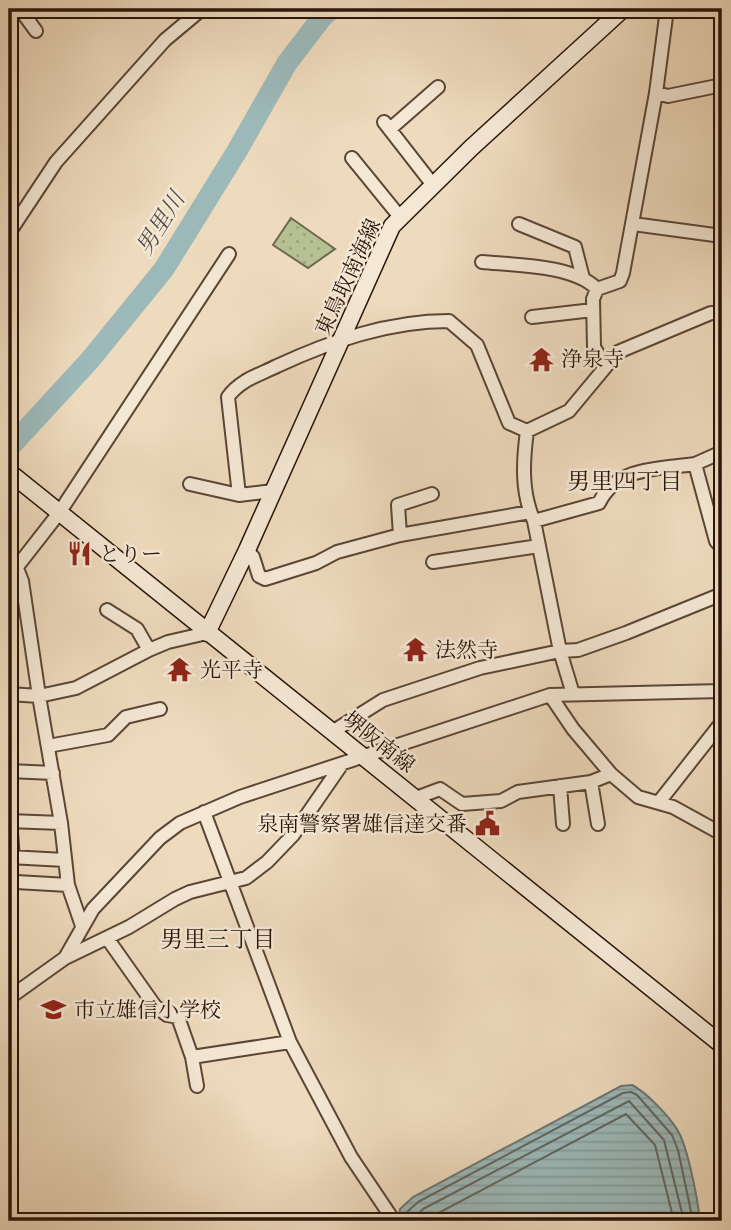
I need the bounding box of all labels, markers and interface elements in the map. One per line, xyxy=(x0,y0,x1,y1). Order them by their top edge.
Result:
water label: 男里川 xyxy=(130,184,192,260)
street label: 東鳥取南海線 xyxy=(310,214,386,340)
temple icon: 浄泉寺 xyxy=(527,345,555,373)
place label: 浄泉寺 xyxy=(561,346,624,372)
district label: 男里四丁目 xyxy=(568,467,683,495)
restaurant icon: とりー xyxy=(65,540,93,568)
place label: とりー xyxy=(99,541,162,567)
temple icon: 法然寺 xyxy=(401,636,429,664)
place label: 法然寺 xyxy=(435,637,498,663)
temple icon: 光平寺 xyxy=(166,656,194,684)
place label: 光平寺 xyxy=(200,657,263,683)
street label: 堺阪南線 xyxy=(338,706,420,778)
public building icon: 泉南警察署雄信達交番 xyxy=(473,810,501,838)
place label: 泉南警察署雄信達交番 xyxy=(257,811,467,837)
district label: 男里三丁目 xyxy=(161,925,276,953)
school or university icon: 市立雄信小学校 xyxy=(40,996,68,1024)
place label: 市立雄信小学校 xyxy=(74,997,221,1023)

